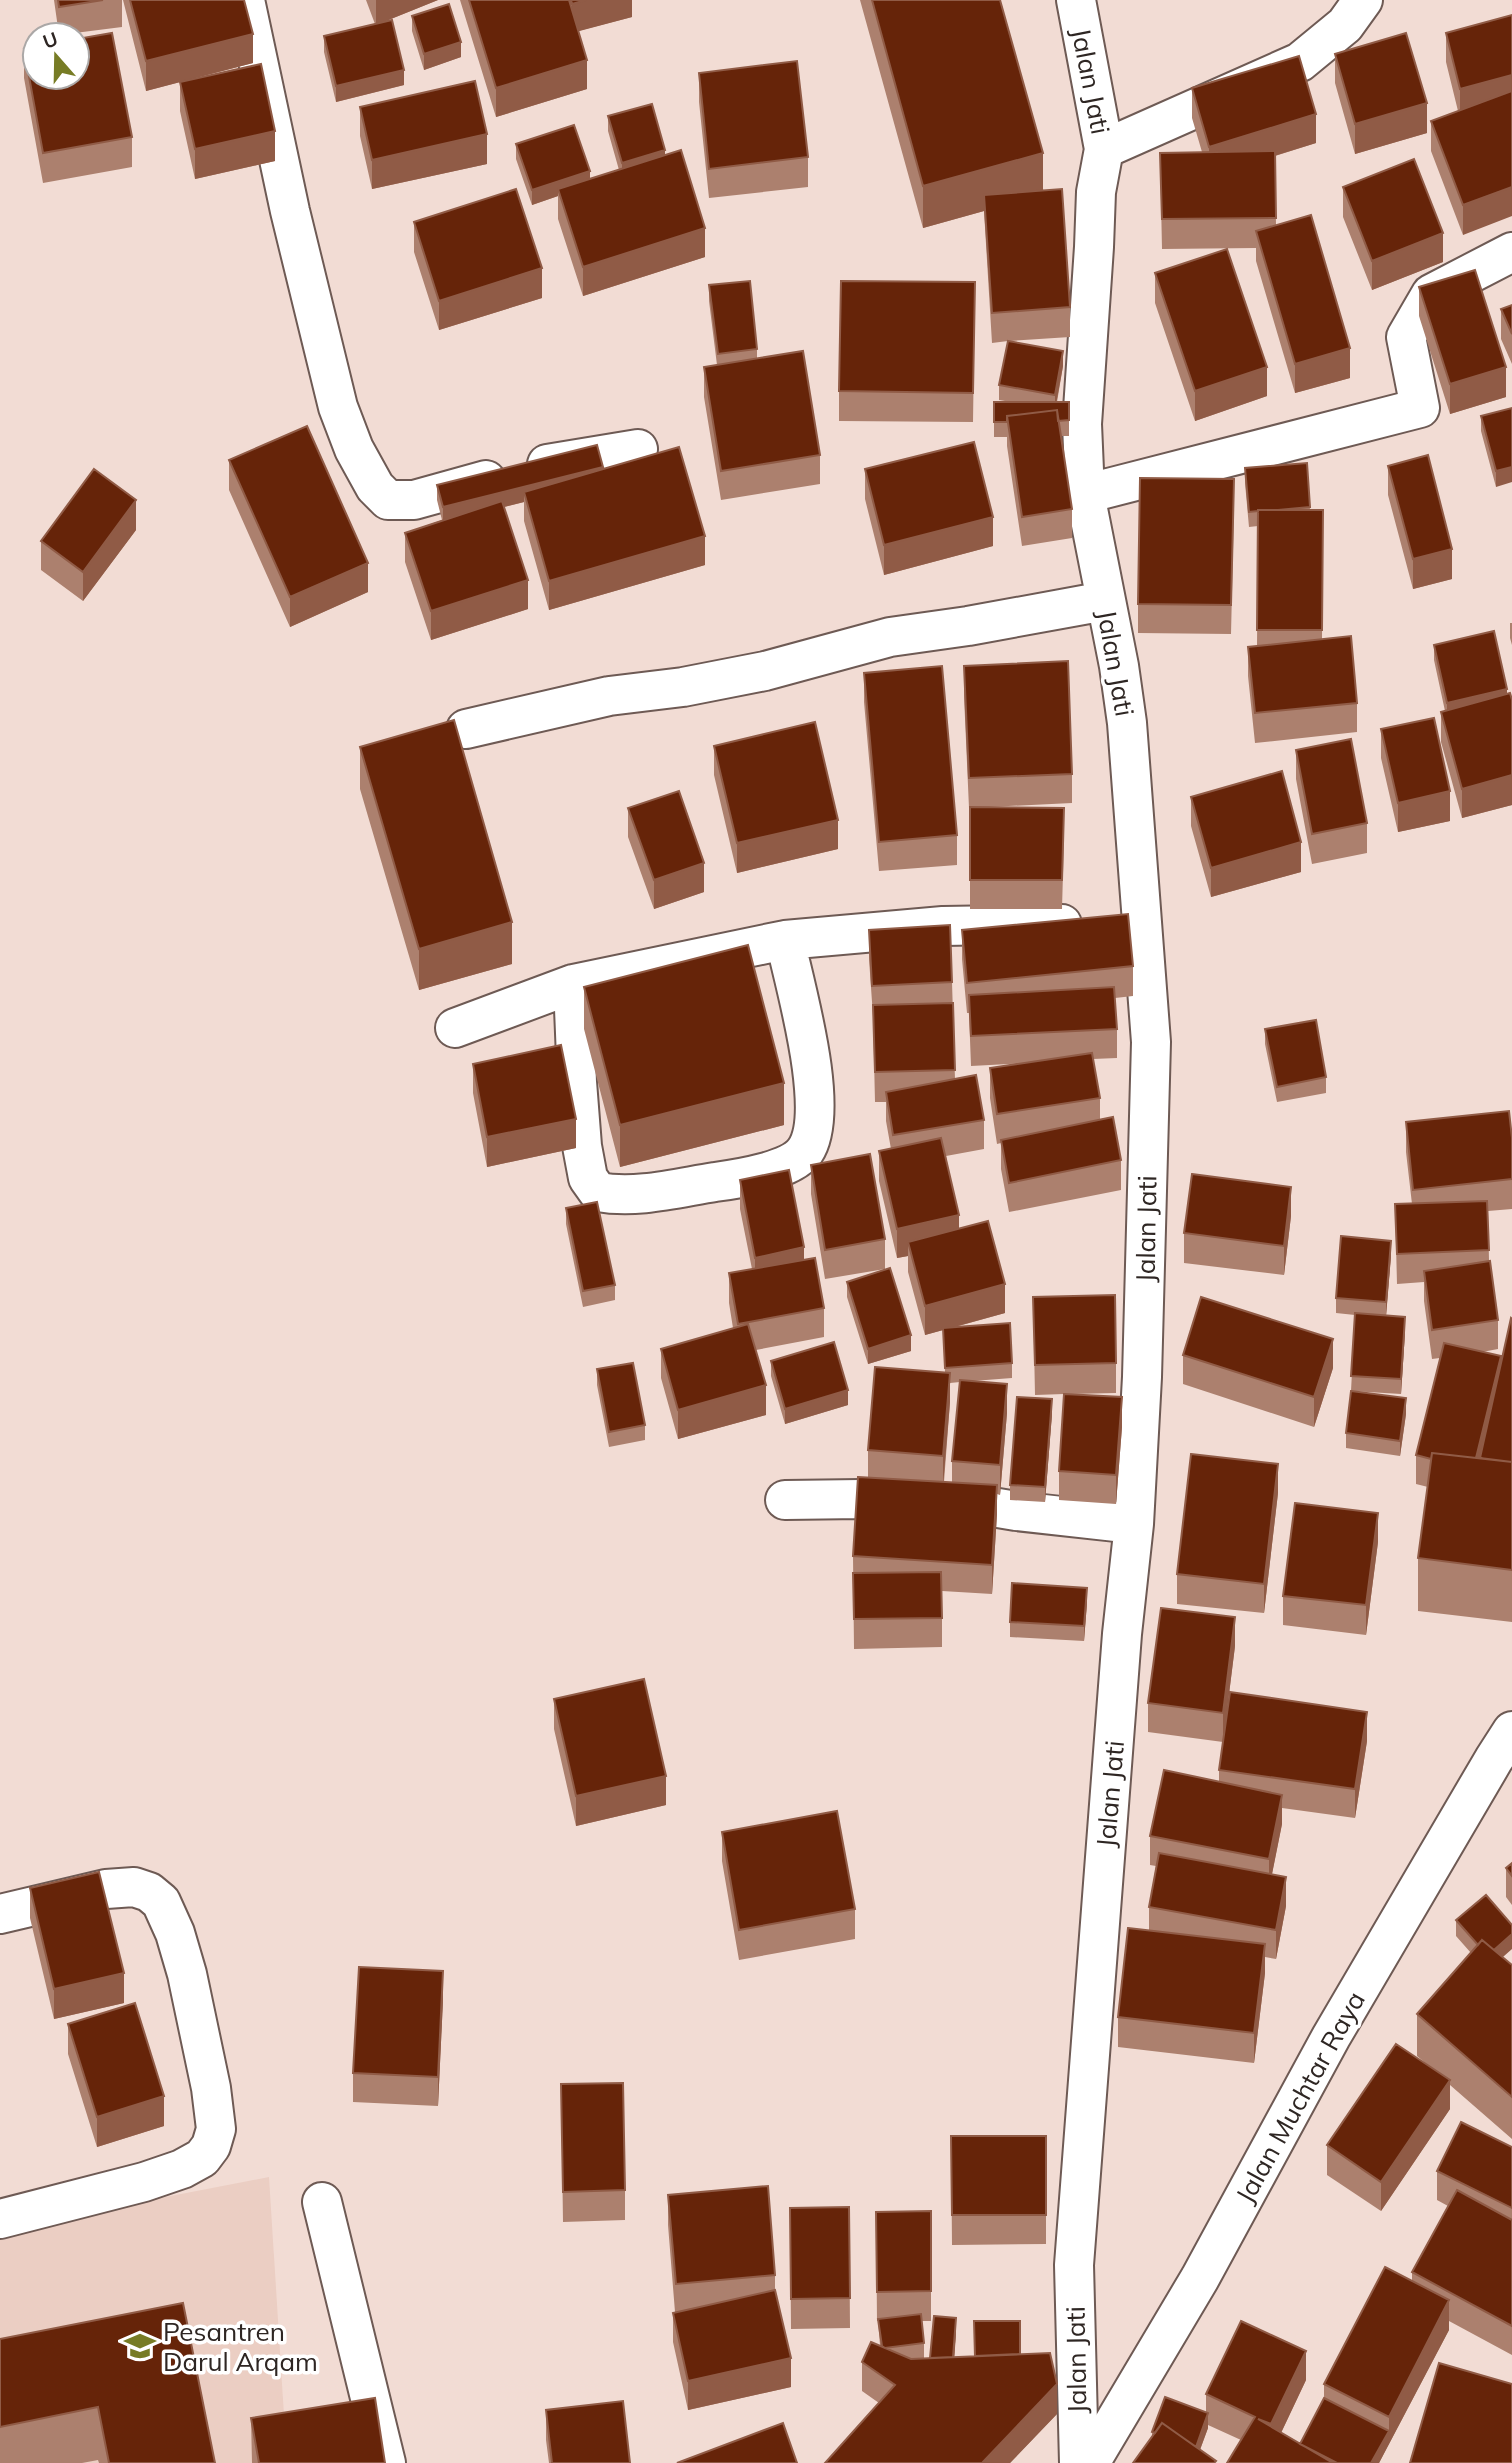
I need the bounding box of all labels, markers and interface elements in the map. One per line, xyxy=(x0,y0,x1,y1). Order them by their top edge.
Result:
north arrow xyxy=(21,21,91,91)
street label: Jalan Jati xyxy=(1065,25,1117,137)
text: U xyxy=(39,26,61,54)
street label: Jalan Jati xyxy=(1090,607,1142,719)
street label: Jalan Jati xyxy=(1129,1175,1163,1283)
street label: Jalan Jati xyxy=(1089,1739,1131,1849)
street label: Jalan Muchtar Raya xyxy=(1228,1985,1372,2209)
street label: Jalan Jati xyxy=(1059,2306,1093,2414)
place label: Pesantren Darul Arqam xyxy=(163,2315,318,2378)
school or university icon: Pesantren Darul Arqam xyxy=(123,2329,157,2363)

